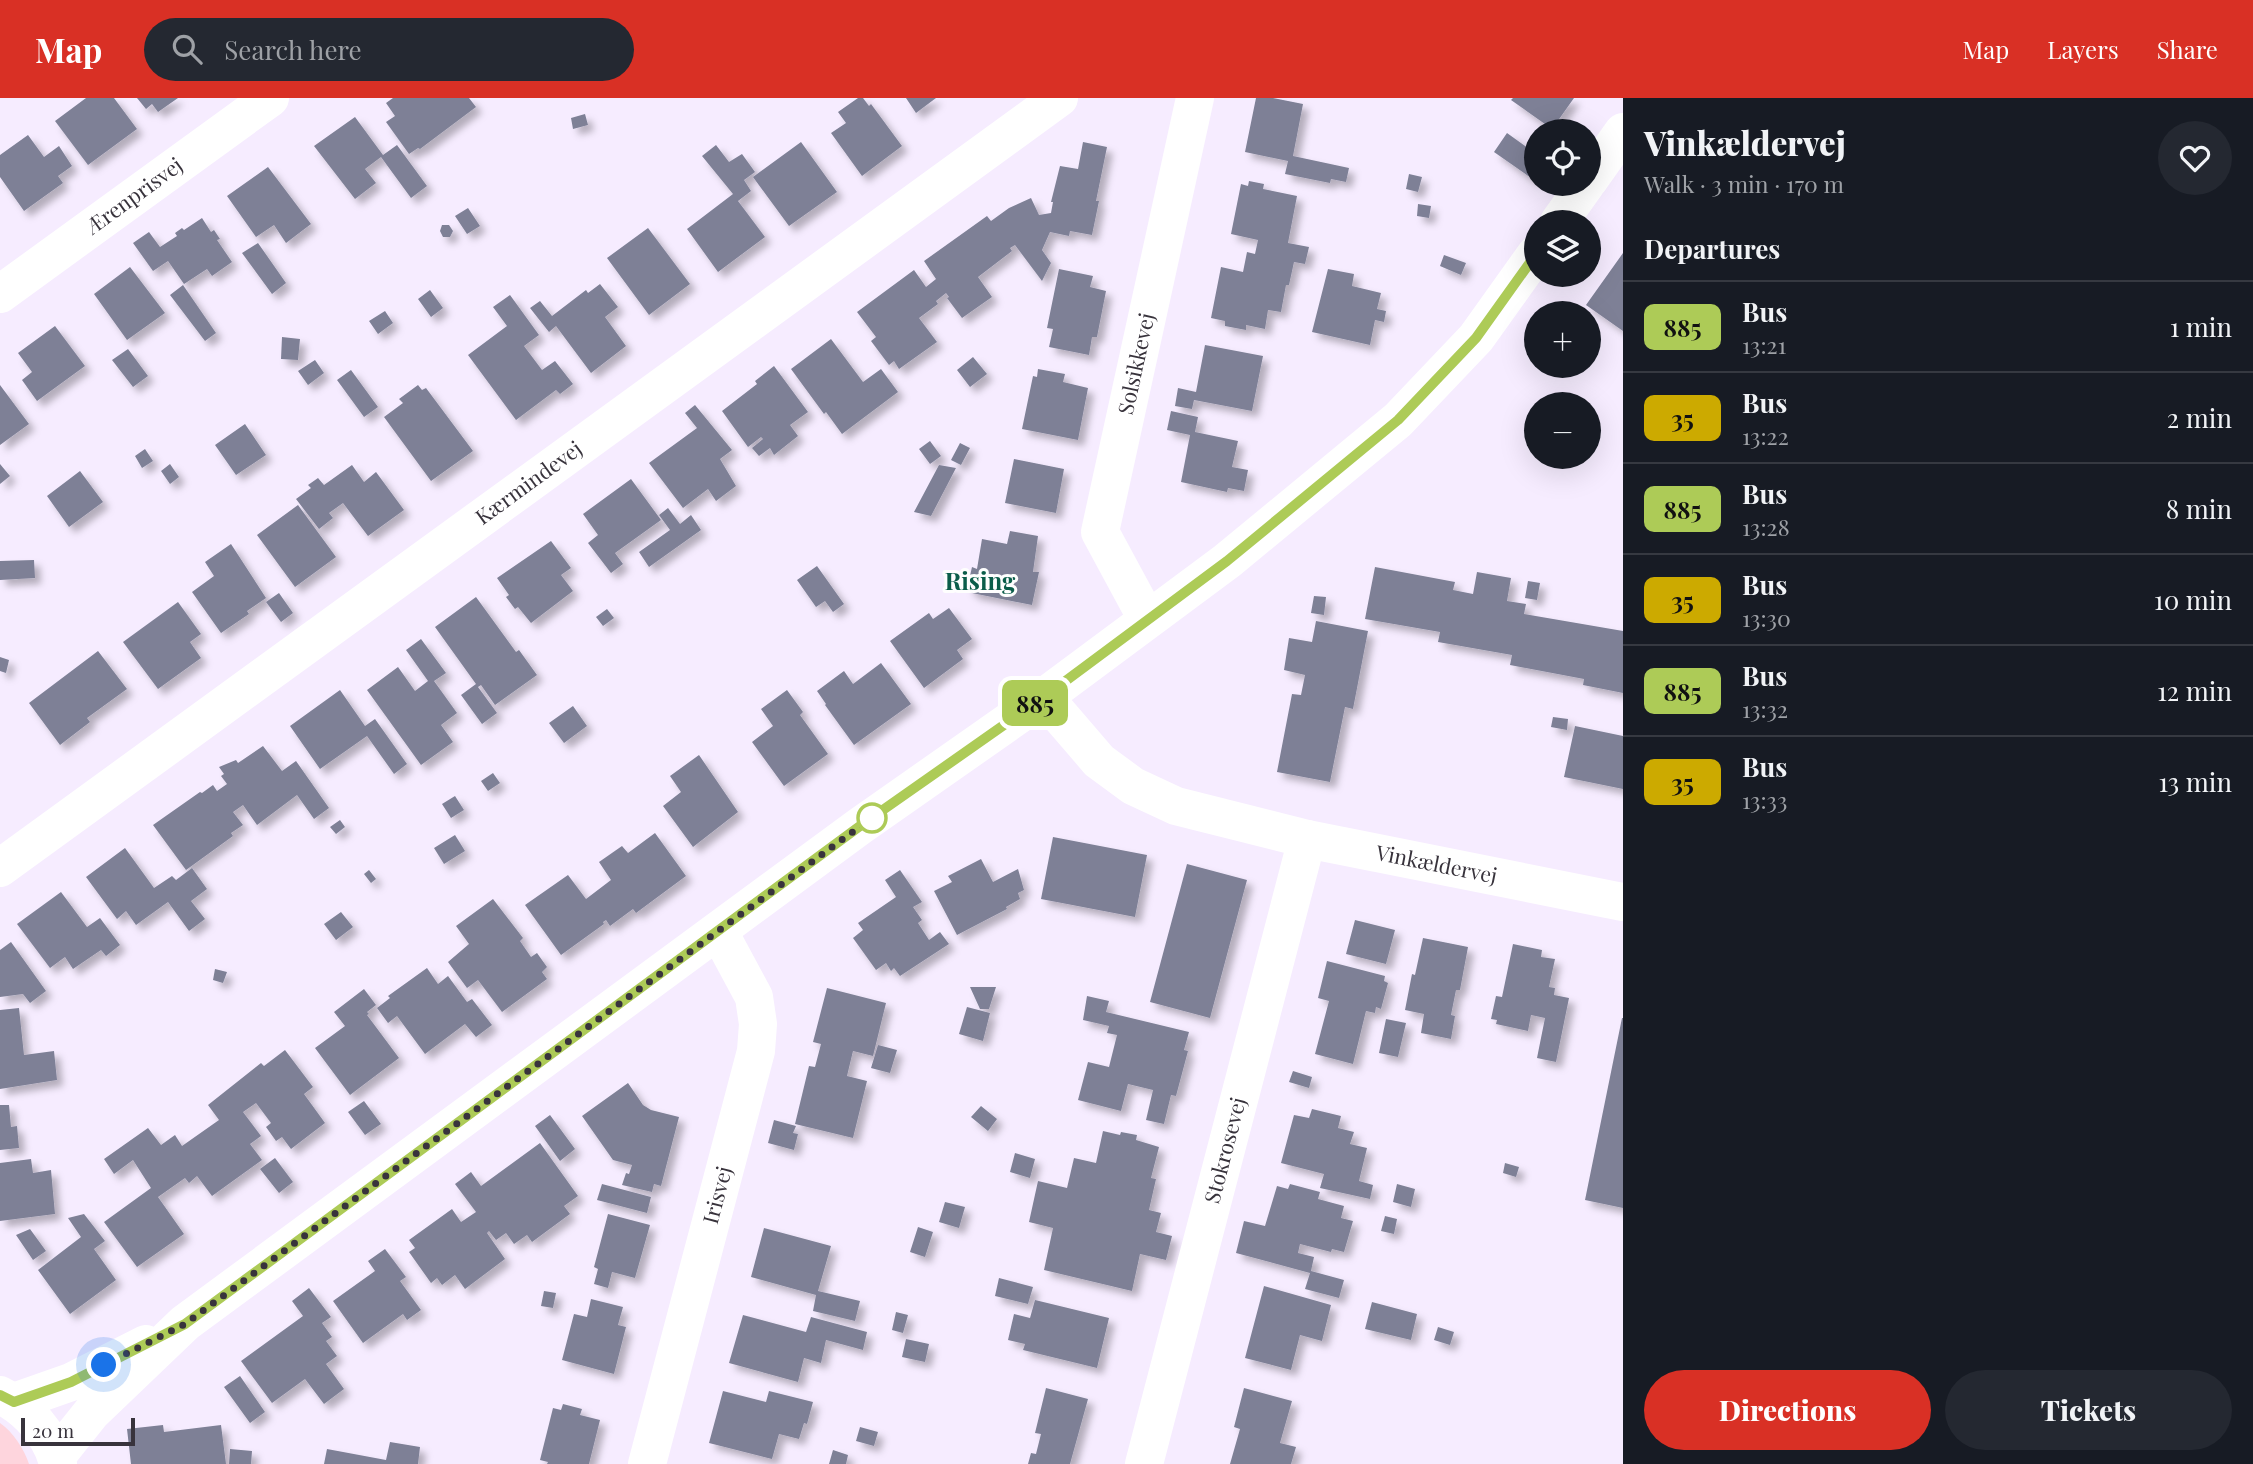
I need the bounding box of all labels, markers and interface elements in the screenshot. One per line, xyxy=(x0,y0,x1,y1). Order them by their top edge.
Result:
search box xyxy=(144,18,634,81)
text: Map xyxy=(35,27,102,71)
icon: search xyxy=(168,30,206,68)
text: Search here xyxy=(224,32,362,67)
text: Map xyxy=(1963,33,2009,65)
text: Layers xyxy=(2047,33,2119,65)
text: Share xyxy=(2157,33,2218,65)
map controls xyxy=(1524,119,1601,469)
button: locate xyxy=(1524,119,1601,196)
text: Vinkældervej xyxy=(1644,120,1846,164)
button: heart xyxy=(2158,121,2232,195)
street label: Ærenprisvej xyxy=(78,150,187,240)
text: Walk · 3 min · 170 m xyxy=(1644,168,1844,199)
button: layers xyxy=(1524,210,1601,287)
text: Departures xyxy=(1644,231,1780,266)
text: Bus xyxy=(1742,294,1787,329)
button: + xyxy=(1524,301,1601,378)
text: 1 min xyxy=(2170,309,2232,344)
street label: Solsikkevej xyxy=(1110,310,1160,417)
text: 885 xyxy=(1664,311,1701,343)
text: 13:21 xyxy=(1742,329,1786,360)
text: Bus xyxy=(1742,385,1787,420)
button: − xyxy=(1524,392,1601,469)
text: 2 min xyxy=(2167,400,2232,435)
text: 35 xyxy=(1671,402,1694,434)
text: 13:22 xyxy=(1742,420,1789,451)
street label: Kærmindevej xyxy=(469,434,587,530)
text: Bus xyxy=(1742,476,1787,511)
text: 8 min xyxy=(2166,491,2232,526)
text: 885 xyxy=(1664,493,1701,525)
text: 13:28 xyxy=(1742,511,1790,542)
district label: Rising xyxy=(945,564,1016,596)
text: Bus xyxy=(1742,567,1787,602)
text: 10 min xyxy=(2154,582,2232,617)
text: 35 xyxy=(1671,584,1694,616)
text: 13:30 xyxy=(1742,602,1791,633)
text: Bus xyxy=(1742,658,1787,693)
text: 12 min xyxy=(2157,673,2232,708)
text: 885 xyxy=(1664,675,1701,707)
line badge: 885 xyxy=(995,680,1075,726)
text: 885 xyxy=(1016,687,1054,719)
text: 13:32 xyxy=(1742,693,1788,724)
text: Bus xyxy=(1742,749,1787,784)
text: 13 min xyxy=(2158,764,2232,799)
text: 35 xyxy=(1671,766,1694,798)
text: 13:33 xyxy=(1742,784,1787,815)
unlabelled marker xyxy=(857,803,887,833)
street label: Vinkældervej xyxy=(1373,837,1500,889)
street label: Stokrosevej xyxy=(1197,1094,1251,1206)
street label: Irisvej xyxy=(695,1163,737,1226)
your location xyxy=(86,1347,121,1382)
button: Directions xyxy=(1644,1370,1931,1450)
button: Tickets xyxy=(1945,1370,2232,1450)
scale bar xyxy=(21,1415,135,1447)
text: 20 m xyxy=(32,1417,74,1443)

